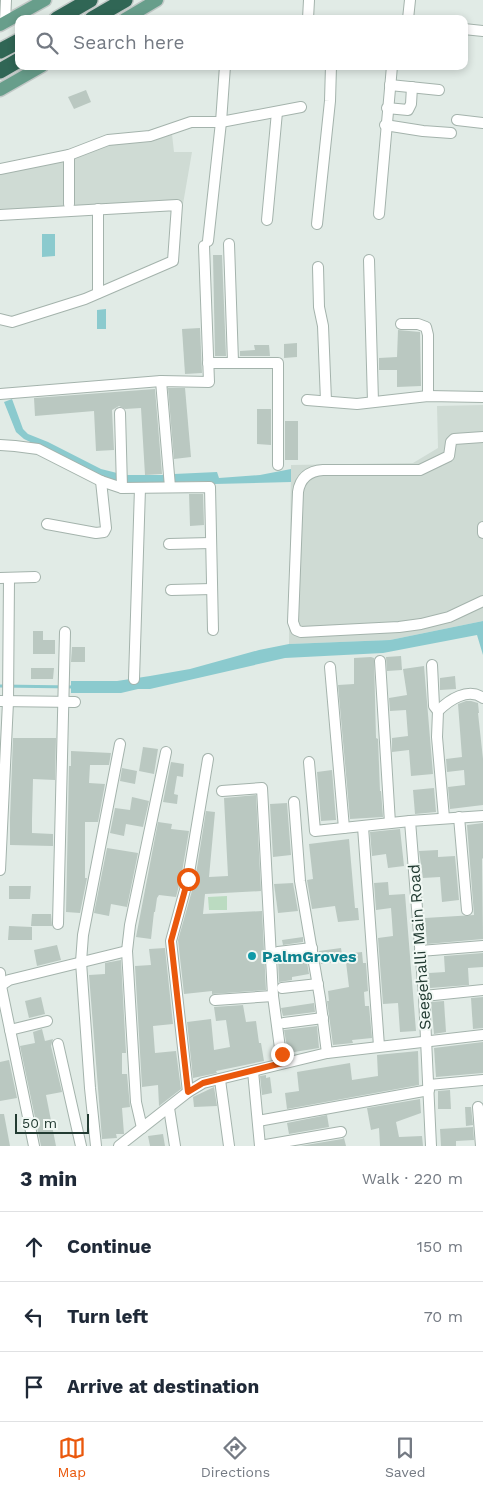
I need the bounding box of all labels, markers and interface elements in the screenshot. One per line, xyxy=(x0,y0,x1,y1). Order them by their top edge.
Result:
search box xyxy=(15,15,468,70)
icon: search xyxy=(33,29,61,57)
text: Search here xyxy=(73,31,184,54)
street label: Seegehalli Main Road xyxy=(404,863,435,1031)
route start xyxy=(177,868,200,891)
place label: PalmGroves xyxy=(262,947,357,966)
marker: PalmGroves xyxy=(246,950,258,962)
route end xyxy=(271,1043,294,1066)
scale bar xyxy=(15,1111,89,1134)
text: 50 m xyxy=(22,1115,57,1131)
text: 3 min xyxy=(20,1166,77,1191)
text: Walk · 220 m xyxy=(362,1169,463,1188)
icon: ahead xyxy=(20,1233,48,1261)
text: Continue xyxy=(67,1235,151,1258)
text: 150 m xyxy=(417,1237,463,1256)
icon: left xyxy=(20,1303,48,1331)
text: Turn left xyxy=(67,1305,148,1328)
text: 70 m xyxy=(424,1307,463,1326)
icon: arrive xyxy=(20,1373,48,1401)
text: Arrive at destination xyxy=(67,1375,259,1398)
tab: Map xyxy=(57,1434,86,1480)
tab: Directions xyxy=(201,1434,270,1480)
tab: Saved xyxy=(385,1434,426,1480)

